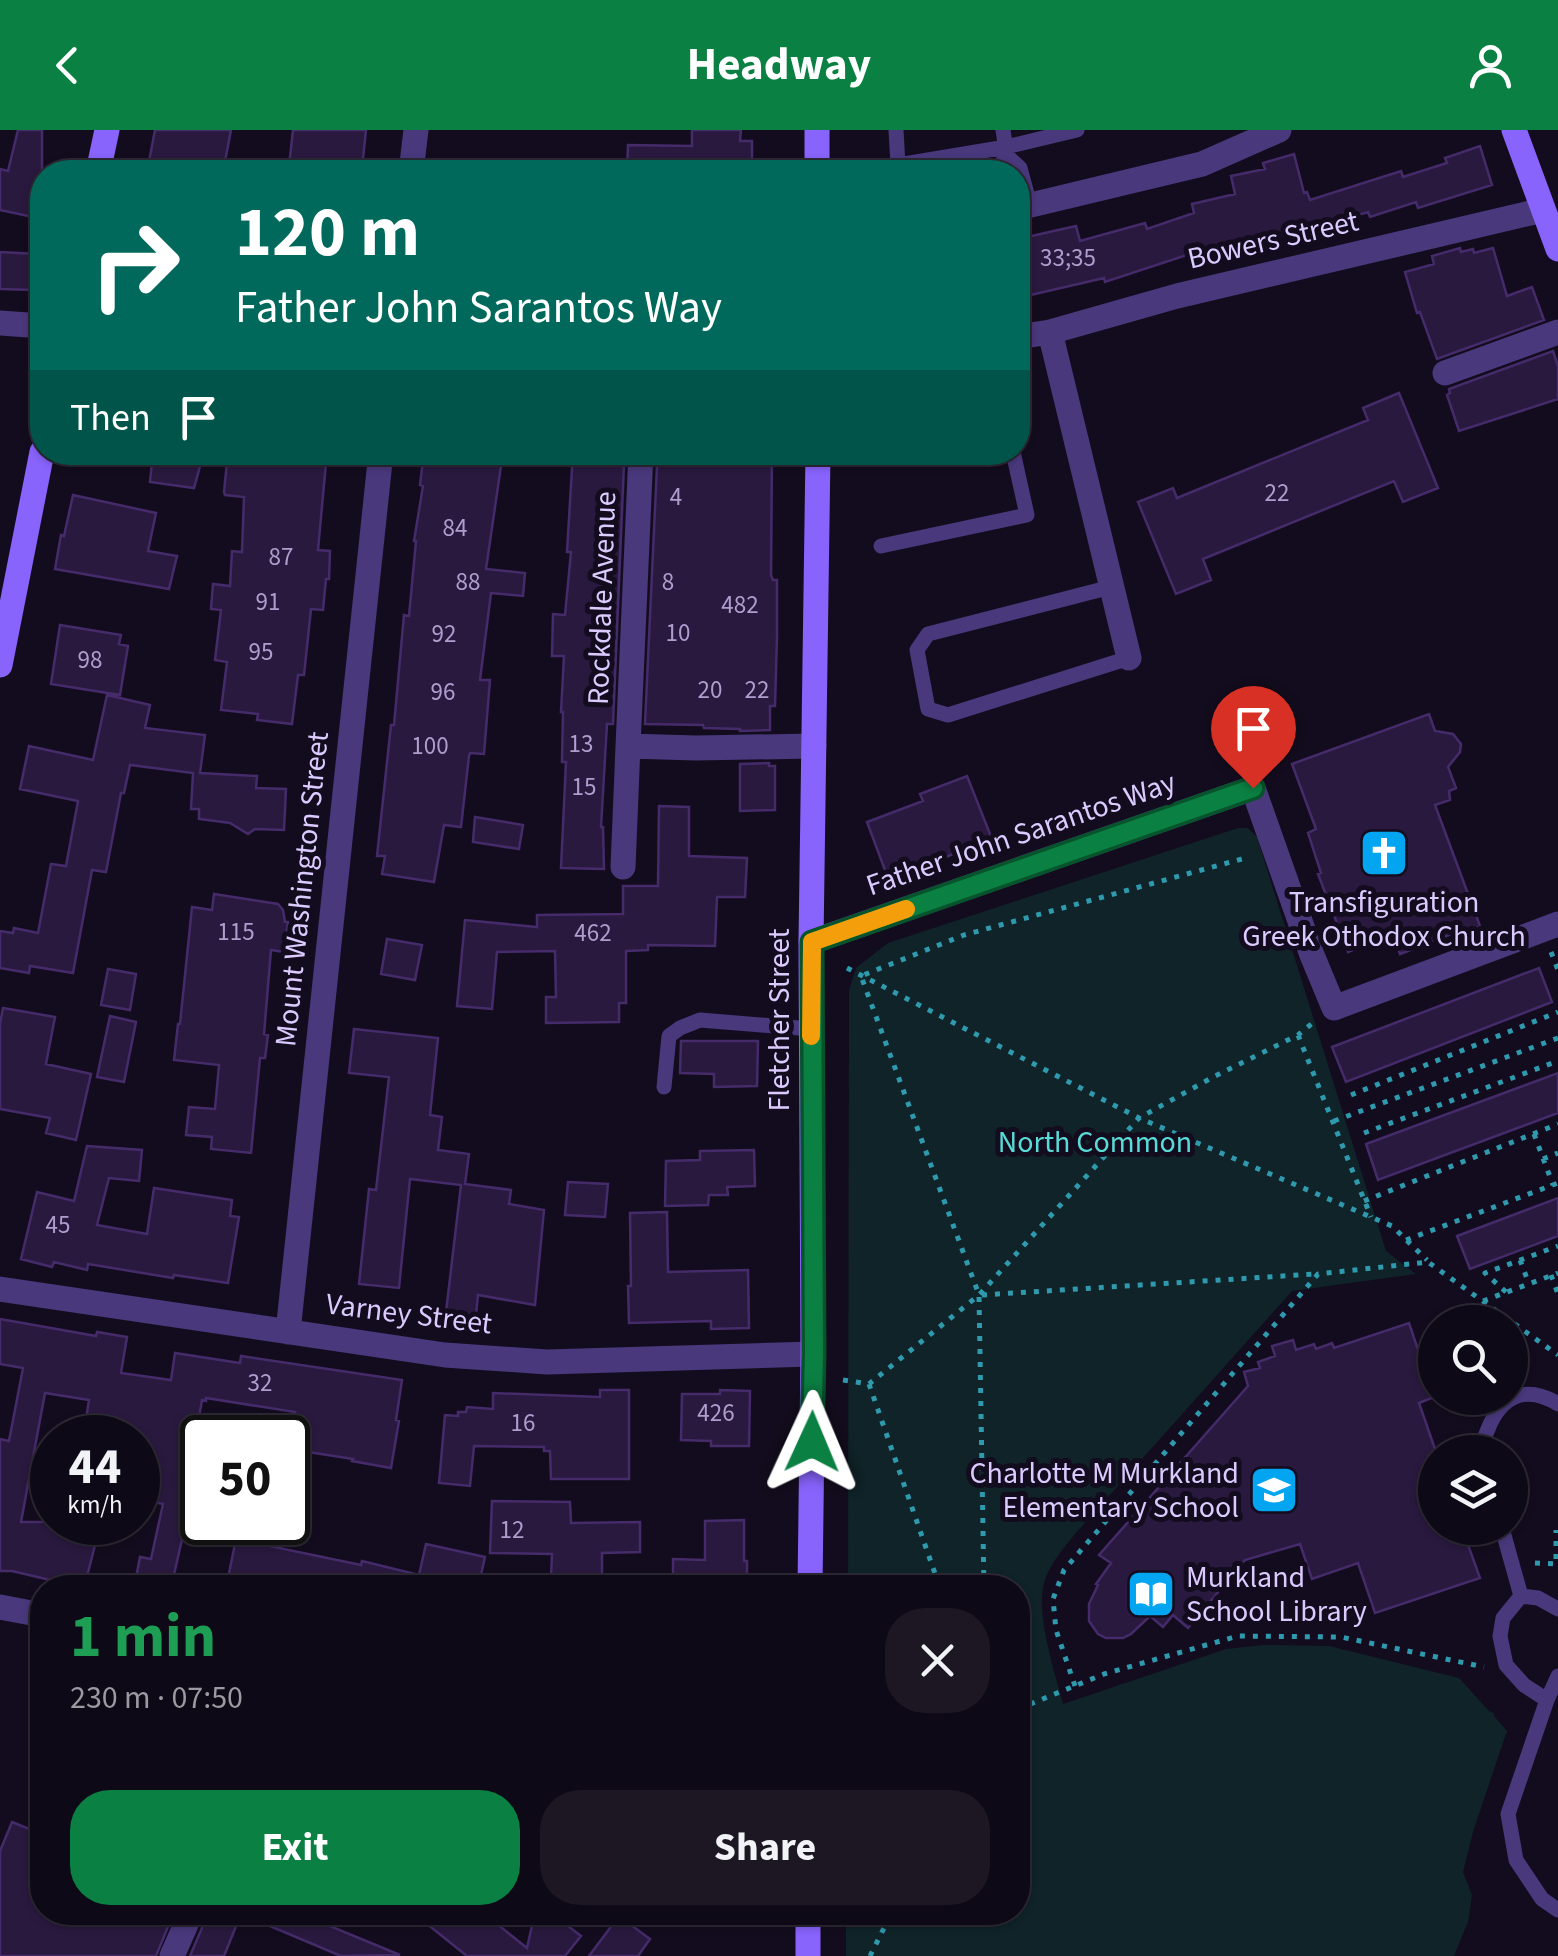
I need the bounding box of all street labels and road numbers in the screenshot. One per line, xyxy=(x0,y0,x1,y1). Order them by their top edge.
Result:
street label: Bowers Street xyxy=(1183,199,1363,281)
street label: Rockdale Avenue xyxy=(577,490,627,706)
street label: Mount Washington Street xyxy=(264,729,340,1049)
street label: Father John Sarantos Way xyxy=(860,761,1182,907)
street label: Fletcher Street xyxy=(758,928,801,1112)
street label: Varney Street xyxy=(324,1282,494,1346)

